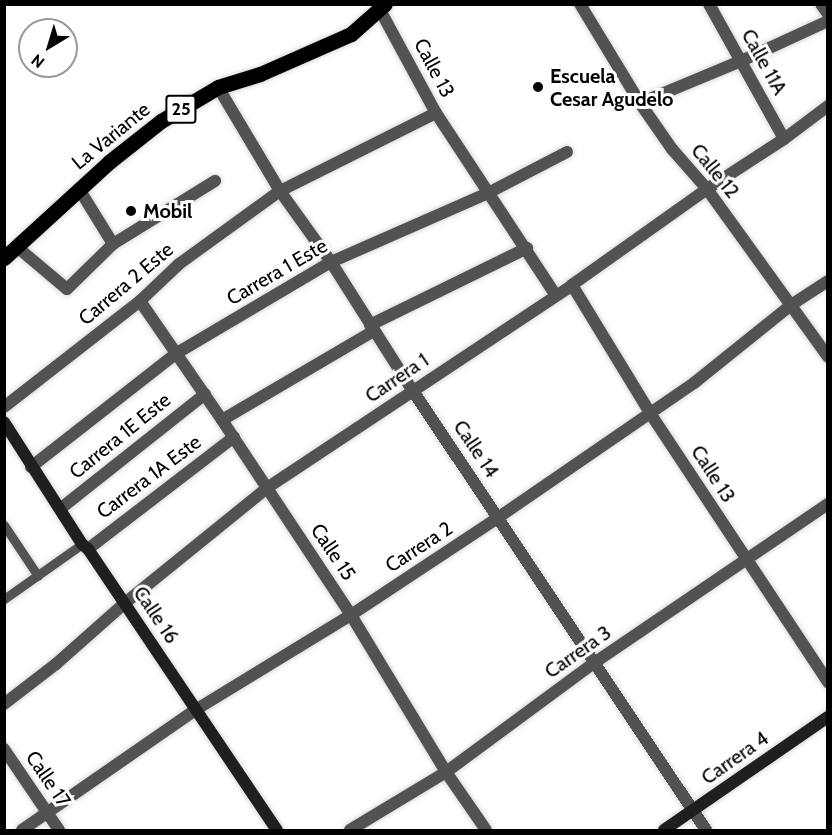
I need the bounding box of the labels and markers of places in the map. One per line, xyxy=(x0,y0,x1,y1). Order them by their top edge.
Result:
place label: Escuela Cesar Agudelo xyxy=(550,64,673,111)
marker: Escuela Cesar Agudelo xyxy=(531,80,545,94)
place label: Mobil xyxy=(143,199,192,223)
marker: Mobil xyxy=(124,204,138,218)

